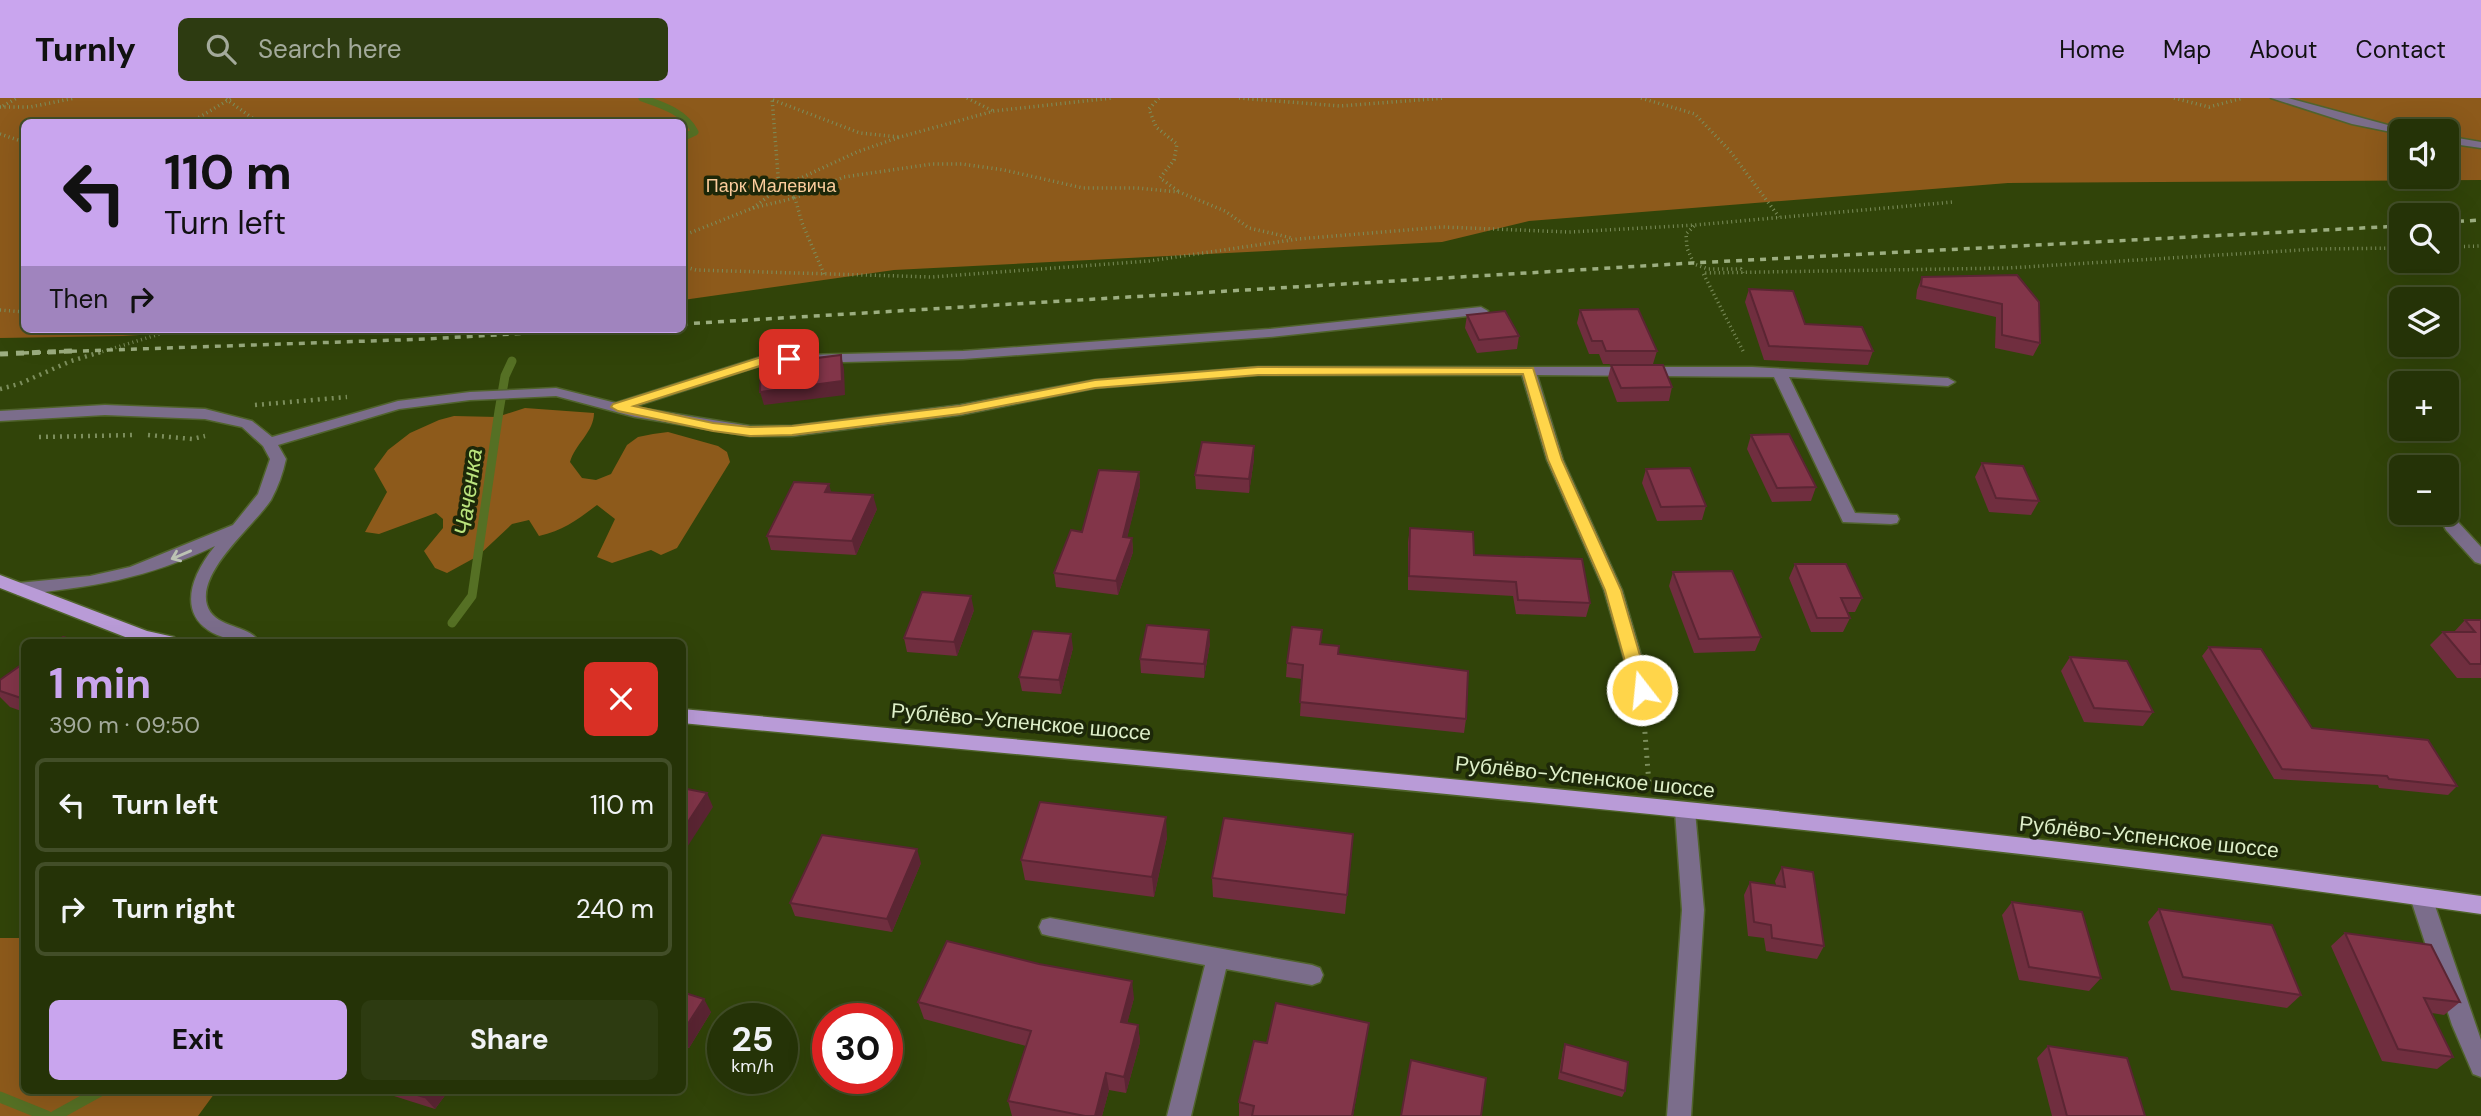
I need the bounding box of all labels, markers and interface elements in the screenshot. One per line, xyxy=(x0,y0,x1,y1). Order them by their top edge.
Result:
search box xyxy=(178,18,668,81)
text: Turnly xyxy=(35,28,136,71)
icon: search xyxy=(202,30,240,68)
text: Search here xyxy=(258,32,401,66)
text: Home xyxy=(2059,34,2125,65)
text: Map xyxy=(2163,34,2211,65)
text: About xyxy=(2249,34,2318,65)
text: Contact xyxy=(2356,34,2446,65)
map controls xyxy=(2389,119,2459,525)
button: sound xyxy=(2389,119,2459,189)
text: 110 m xyxy=(164,140,292,204)
icon: left xyxy=(49,147,140,238)
park label: Парк Малевича xyxy=(706,174,837,198)
text: Turn left xyxy=(164,202,286,244)
button: search xyxy=(2389,203,2459,273)
icon: right xyxy=(122,280,160,318)
text: Then xyxy=(49,282,108,316)
button: layers xyxy=(2389,287,2459,357)
pin xyxy=(759,329,819,389)
icon: arrive xyxy=(770,340,808,378)
button: + xyxy=(2389,371,2459,441)
water label: Чаченка xyxy=(447,446,489,538)
button: − xyxy=(2389,455,2459,525)
one-way arrow xyxy=(170,550,192,563)
position arrow xyxy=(1605,653,1679,727)
text: 1 min xyxy=(49,656,151,711)
button: close xyxy=(584,662,658,736)
street label: Рублёво-Успенское шоссе xyxy=(890,697,1152,747)
text: 390 m · 09:50 xyxy=(49,710,200,740)
street label: Рублёво-Успенское шоссе xyxy=(1454,749,1716,805)
icon: left xyxy=(53,786,91,824)
text: Turn left xyxy=(112,788,219,822)
text: 110 m xyxy=(590,788,654,822)
street label: Рублёво-Успенское шоссе xyxy=(2018,809,2280,865)
icon: right xyxy=(53,890,91,928)
text: Turn right xyxy=(112,892,236,926)
text: 240 m xyxy=(576,892,654,926)
button: Exit xyxy=(49,1000,347,1080)
button: Share xyxy=(361,1000,658,1080)
speed limit sign: 30 xyxy=(812,1003,903,1094)
text: 25 xyxy=(732,1016,773,1062)
text: km/h xyxy=(731,1054,774,1078)

